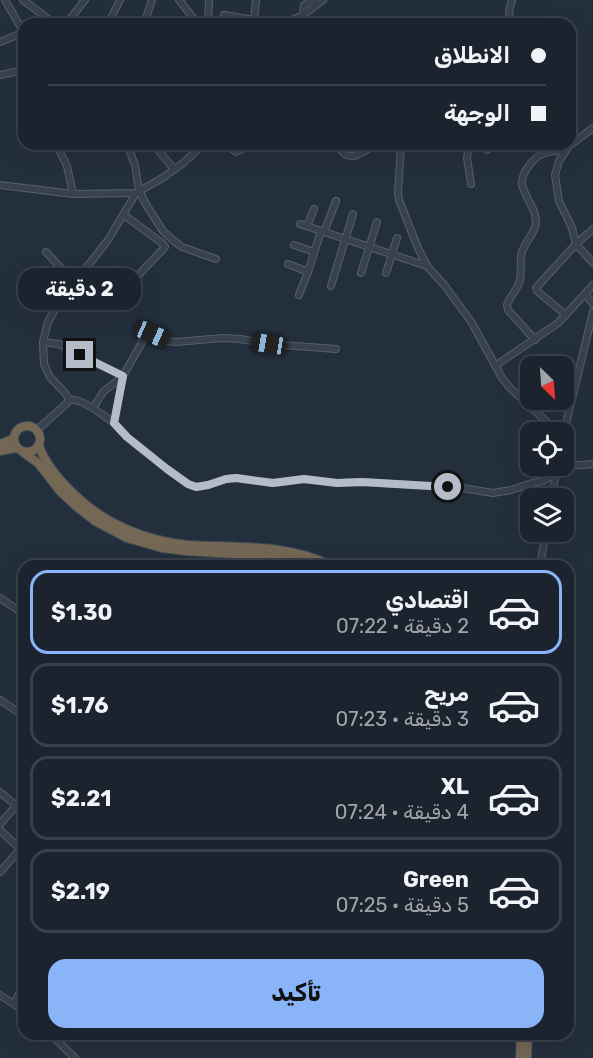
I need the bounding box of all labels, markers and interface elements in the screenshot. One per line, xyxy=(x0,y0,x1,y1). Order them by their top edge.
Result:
text: الانطلاق xyxy=(434,42,510,69)
text: الوجهة xyxy=(444,100,510,127)
callout: 2 دقيقة xyxy=(19,268,142,310)
text: 2 دقيقة xyxy=(45,277,114,301)
car xyxy=(132,318,172,350)
car xyxy=(250,332,288,356)
route end xyxy=(66,341,93,368)
north arrow xyxy=(520,356,574,410)
map controls xyxy=(520,356,574,542)
button: locate xyxy=(520,422,574,476)
route start xyxy=(434,473,461,500)
button: layers xyxy=(520,488,574,542)
icon: car xyxy=(487,585,541,639)
text: اقتصادي xyxy=(386,587,469,614)
text: $1.30 xyxy=(51,599,112,626)
text: 2 دقيقة · 07:22 xyxy=(336,614,469,638)
icon: car xyxy=(487,678,541,732)
text: مريح xyxy=(424,680,469,707)
text: $1.76 xyxy=(51,692,109,719)
text: 3 دقيقة · 07:23 xyxy=(335,707,469,731)
icon: car xyxy=(487,771,541,825)
text: XL xyxy=(441,773,469,800)
text: $2.21 xyxy=(51,785,111,812)
text: 4 دقيقة · 07:24 xyxy=(335,800,469,824)
icon: car xyxy=(487,864,541,918)
text: Green xyxy=(403,866,469,893)
text: $2.19 xyxy=(51,878,110,905)
text: 5 دقيقة · 07:25 xyxy=(336,893,469,917)
button: تأكيد xyxy=(48,959,544,1028)

